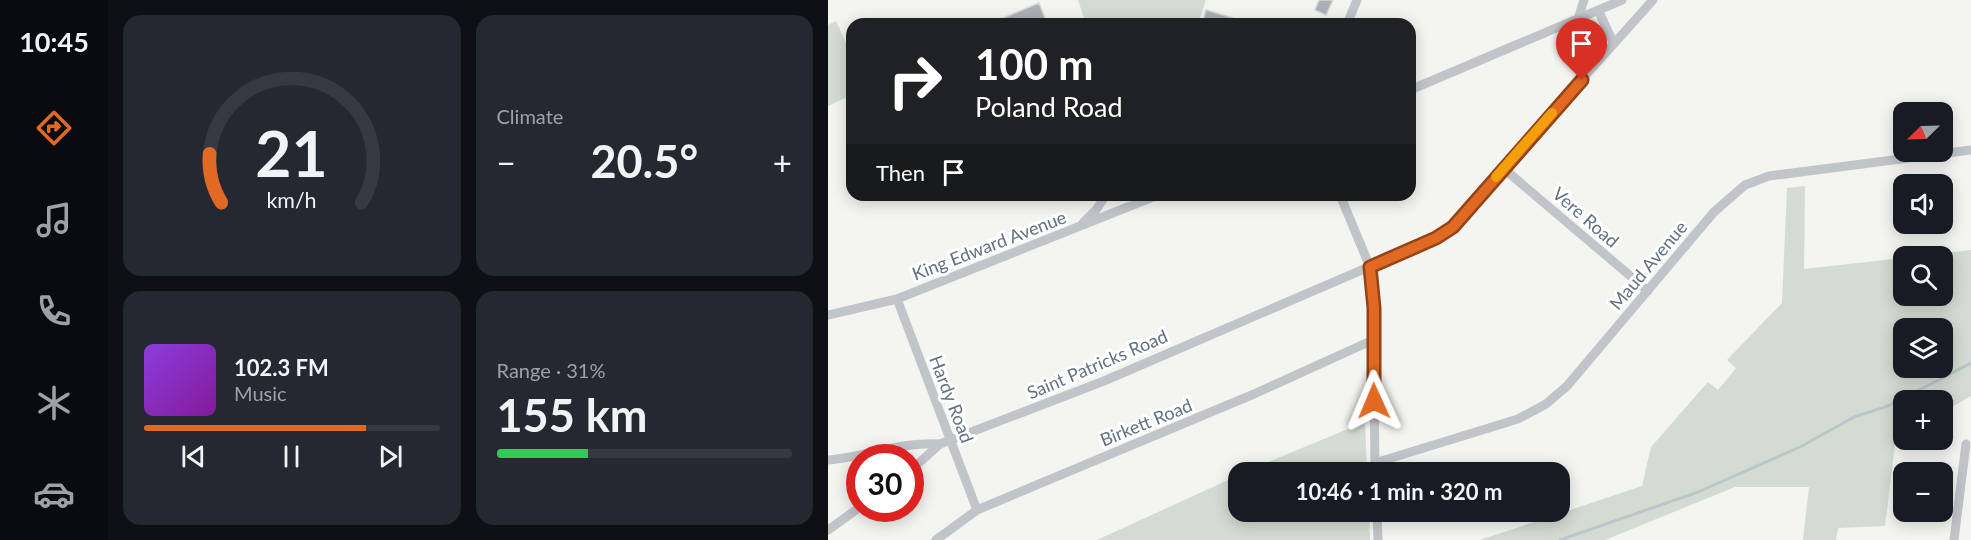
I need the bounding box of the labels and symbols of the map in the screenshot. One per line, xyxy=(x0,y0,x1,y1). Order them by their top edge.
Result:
pin xyxy=(1556,18,1607,80)
north arrow xyxy=(1893,102,1953,162)
street label: Vere Road xyxy=(1548,182,1624,252)
street label: King Edward Avenue xyxy=(909,205,1069,285)
street label: Maud Avenue xyxy=(1605,216,1691,314)
street label: Saint Patricks Road xyxy=(1023,324,1171,404)
street label: Hardy Road xyxy=(925,352,979,446)
position arrow xyxy=(1342,369,1406,433)
street label: Birkett Road xyxy=(1097,394,1195,450)
speed limit sign: 30 xyxy=(846,444,924,522)

